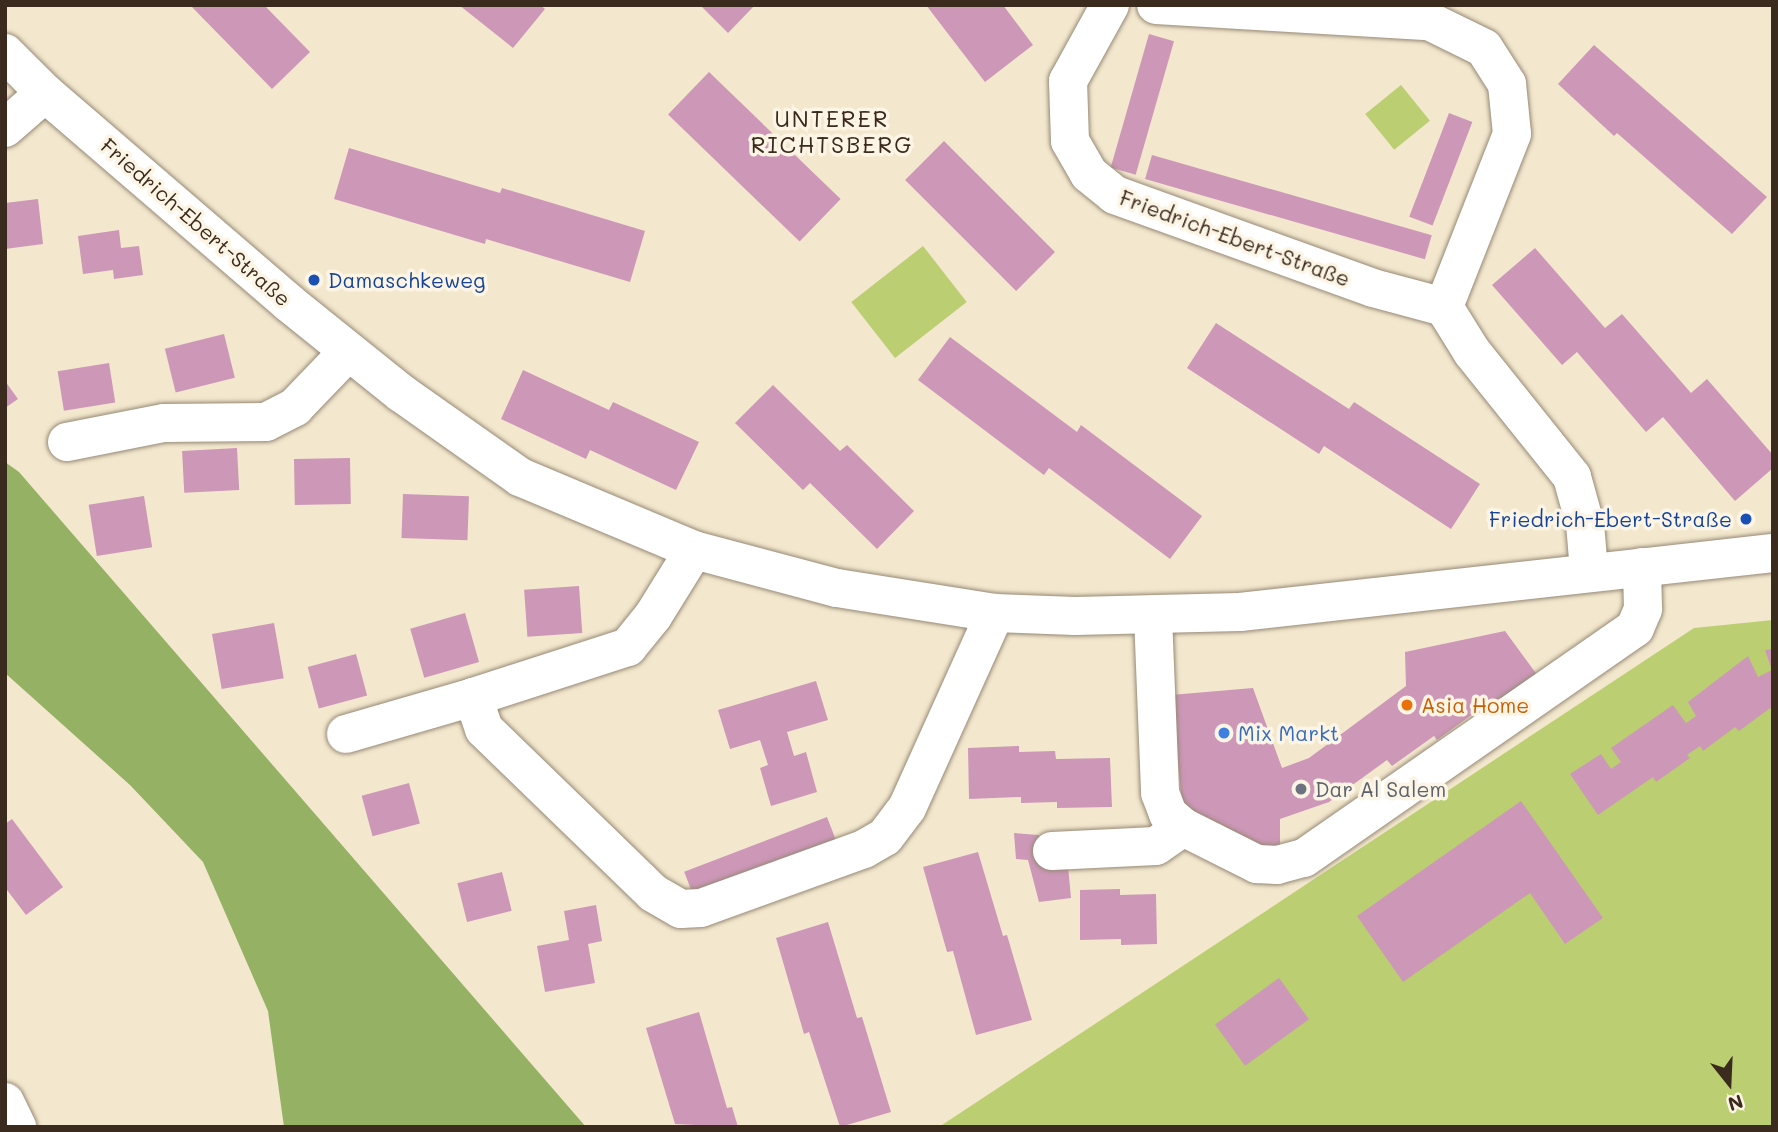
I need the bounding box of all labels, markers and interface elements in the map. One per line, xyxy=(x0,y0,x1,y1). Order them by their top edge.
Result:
district label: UNTERER RICHTSBERG xyxy=(752,104,912,158)
street label: Friedrich-Ebert-Straße xyxy=(96,133,296,311)
street label: Friedrich-Ebert-Straße xyxy=(1116,185,1354,291)
place label: Damaschkeweg xyxy=(328,267,485,293)
marker: Damaschkeweg xyxy=(306,272,322,288)
place label: Friedrich-Ebert-Straße xyxy=(1489,506,1732,532)
marker: Friedrich-Ebert-Straße xyxy=(1738,511,1754,527)
place label: Asia Home xyxy=(1421,692,1529,718)
marker: Asia Home xyxy=(1399,697,1415,713)
place label: Mix Markt xyxy=(1238,720,1339,746)
marker: Mix Markt xyxy=(1216,725,1232,741)
place label: Dar Al Salem xyxy=(1315,776,1446,802)
marker: Dar Al Salem xyxy=(1293,781,1309,797)
north arrow xyxy=(1694,1048,1764,1118)
text: N xyxy=(1725,1089,1746,1118)

